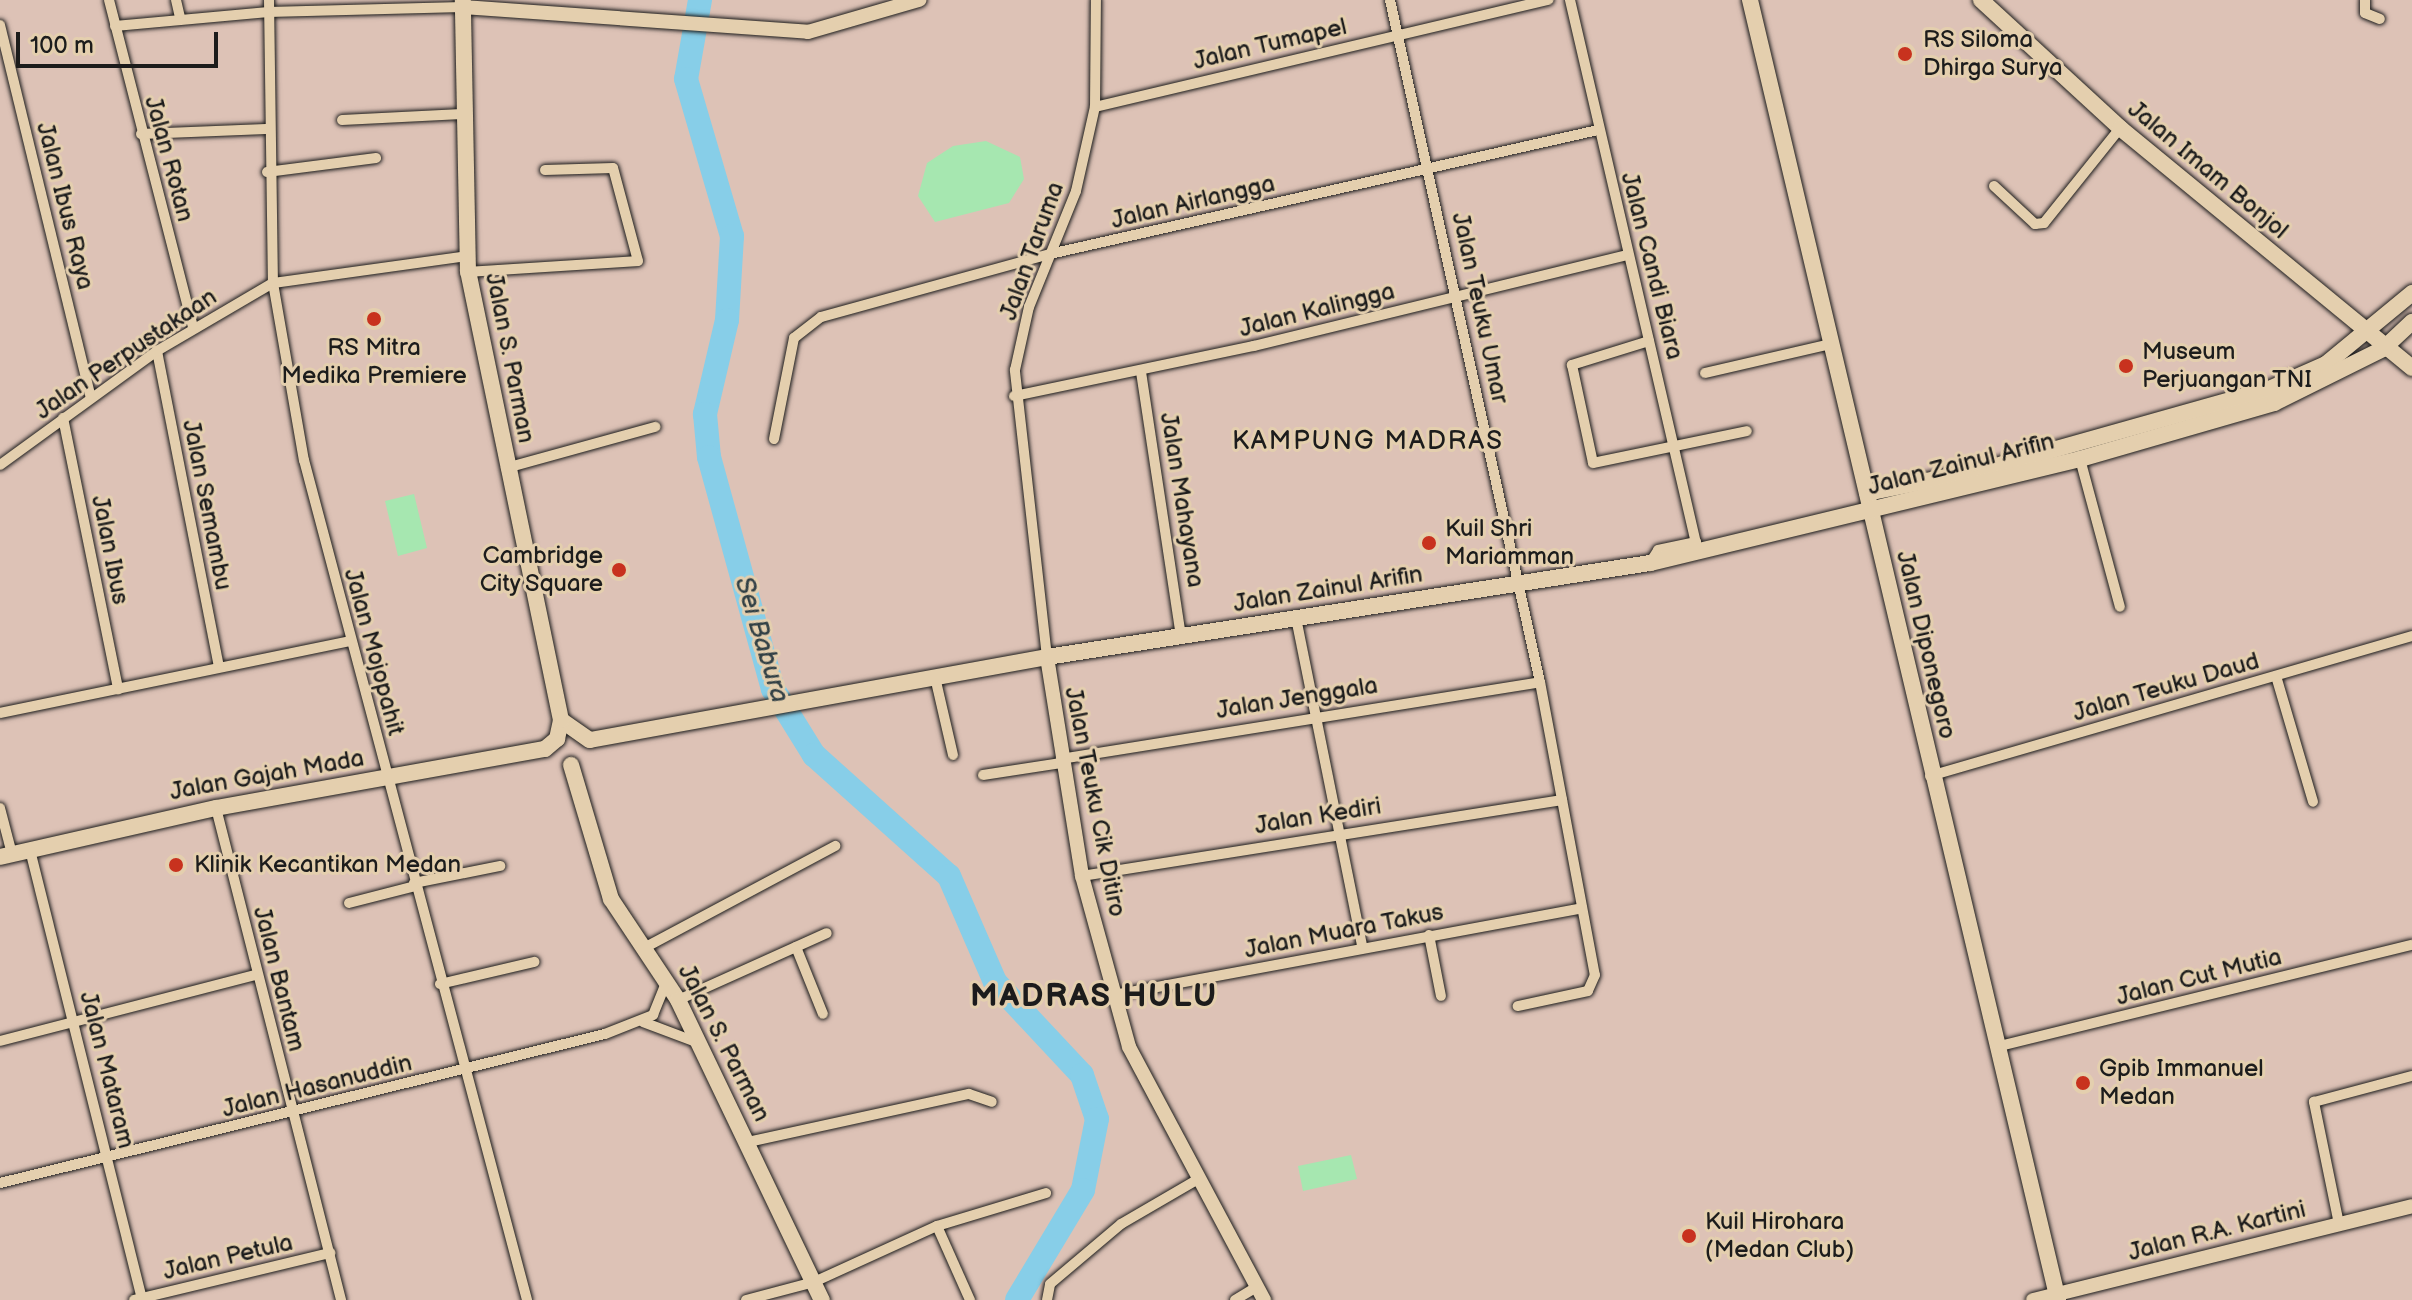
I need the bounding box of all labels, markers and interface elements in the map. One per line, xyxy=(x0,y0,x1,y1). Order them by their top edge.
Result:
street label: Jalan Tumapel xyxy=(1190,12,1350,76)
scale bar xyxy=(20,16,222,66)
place label: RS Siloma Dhirga Surya xyxy=(1923,26,2063,82)
text: 100 m xyxy=(30,31,94,60)
marker: RS Siloma Dhirga Surya xyxy=(1894,43,1916,65)
street label: Jalan Rotan xyxy=(138,93,200,225)
street label: Jalan Imam Bonjol xyxy=(2122,95,2294,245)
street label: Jalan Ibus Raya xyxy=(30,119,100,293)
street label: Jalan Airlangga xyxy=(1108,169,1278,235)
street label: Jalan Candi Biara xyxy=(1615,169,1689,363)
street label: Jalan Taruma xyxy=(994,178,1070,324)
street label: Jalan Teuku Umar xyxy=(1446,210,1514,406)
street label: Jalan S. Parman xyxy=(479,270,541,446)
street label: Jalan Kalingga xyxy=(1236,277,1398,343)
street label: Jalan Perpustakaan xyxy=(30,283,222,425)
marker: RS Mitra Medika Premiere xyxy=(363,308,385,330)
place label: RS Mitra Medika Premiere xyxy=(281,334,467,390)
place label: Museum Perjuangan TNI xyxy=(2142,338,2313,394)
marker: Museum Perjuangan TNI xyxy=(2117,357,2135,375)
street label: Jalan Mahayana xyxy=(1154,411,1210,589)
street label: Jalan Semambu xyxy=(176,417,238,593)
district label: KAMPUNG MADRAS xyxy=(1232,426,1504,458)
street label: Jalan Zainul Arifin xyxy=(1865,427,2057,501)
street label: Jalan Ibus xyxy=(85,493,135,607)
place label: Kuil Shri Mariamman xyxy=(1445,515,1574,571)
marker: Kuil Shri Mariamman xyxy=(1420,534,1438,552)
place label: Cambridge City Square xyxy=(478,542,603,598)
street label: Jalan Diponegoro xyxy=(1890,548,1962,742)
street label: Jalan Zainul Arifin xyxy=(1231,560,1425,618)
marker: Cambridge City Square xyxy=(610,561,628,579)
street label: Jalan Mojopahit xyxy=(338,566,410,738)
water label: Sei Babura xyxy=(727,573,795,707)
street label: Jalan Teuku Daud xyxy=(2069,647,2263,727)
street label: Jalan Jenggala xyxy=(1214,671,1380,725)
street label: Jalan Teuku Cik Ditiro xyxy=(1059,684,1131,920)
street label: Jalan Gajah Mada xyxy=(168,744,366,806)
street label: Jalan Kediri xyxy=(1253,792,1383,840)
place label: Klinik Kecantikan Medan xyxy=(194,851,461,879)
marker: Klinik Kecantikan Medan xyxy=(165,854,187,876)
street label: Jalan Muara Takus xyxy=(1242,898,1446,964)
street label: Jalan Bantam xyxy=(247,904,311,1054)
street label: Jalan Cut Mutia xyxy=(2113,943,2285,1011)
street label: Jalan S. Parman xyxy=(672,959,776,1127)
district label: MADRAS HULU xyxy=(970,978,1218,1016)
street label: Jalan Mataram xyxy=(74,989,140,1151)
street label: Jalan Hasanuddin xyxy=(219,1049,415,1123)
place label: Gpib Immanuel Medan xyxy=(2099,1055,2264,1111)
marker: Gpib Immanuel Medan xyxy=(2074,1074,2092,1092)
street label: Jalan R.A. Kartini xyxy=(2125,1195,2309,1267)
place label: Kuil Hirohara (Medan Club) xyxy=(1705,1208,1854,1264)
marker: Kuil Hirohara (Medan Club) xyxy=(1680,1227,1698,1245)
street label: Jalan Petula xyxy=(160,1228,296,1286)

